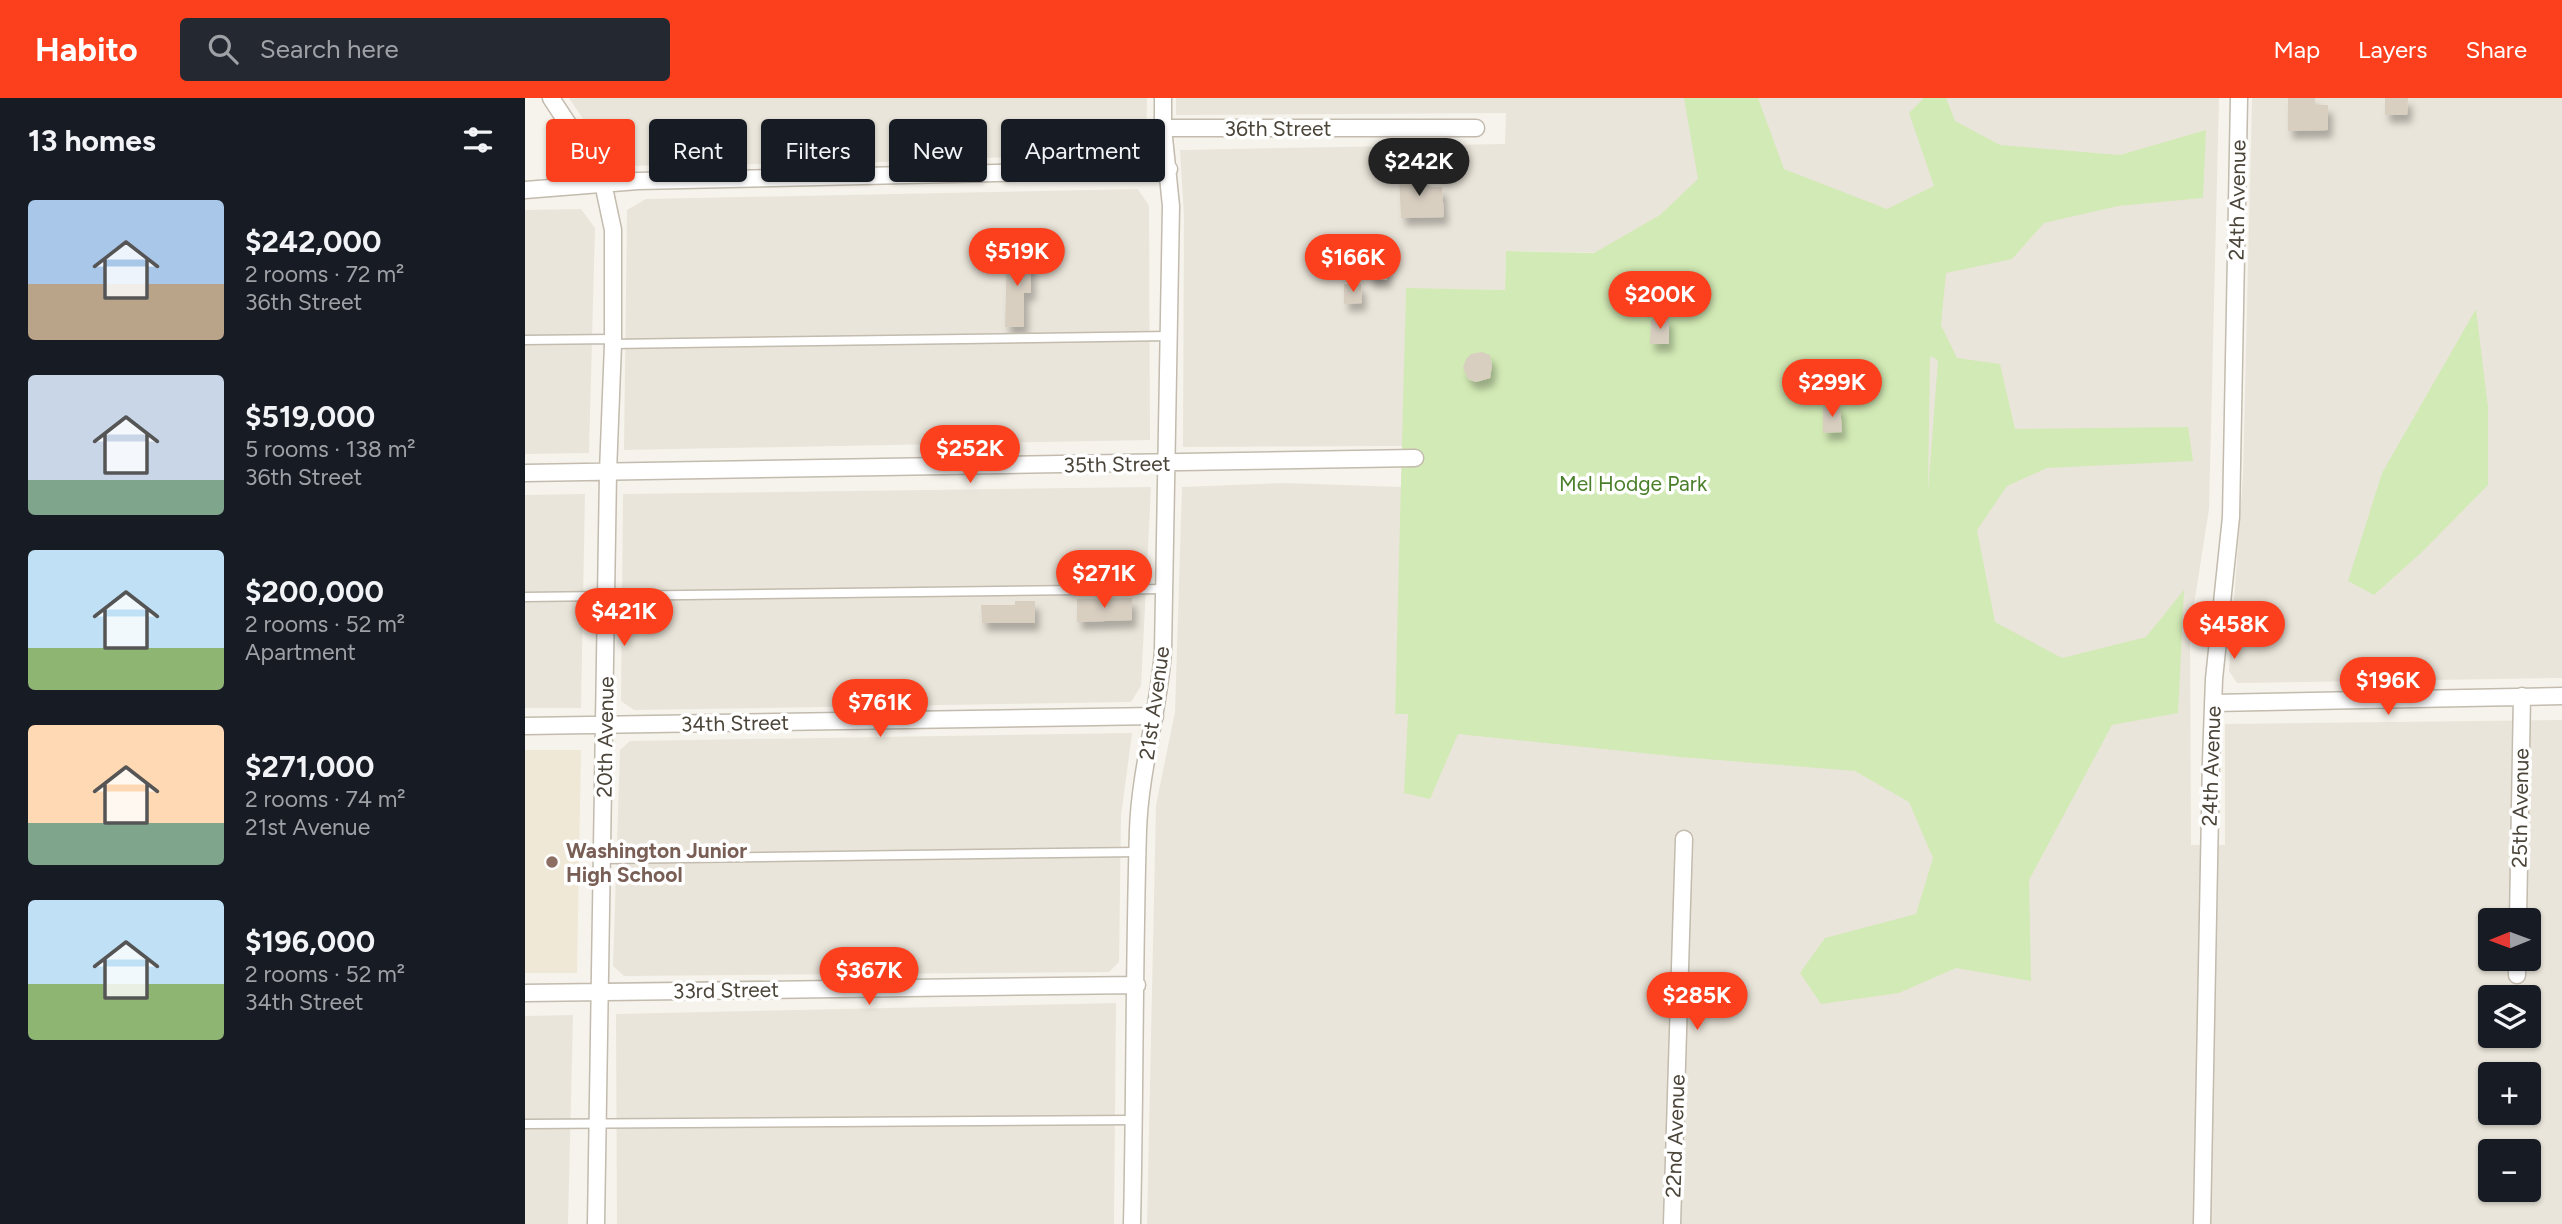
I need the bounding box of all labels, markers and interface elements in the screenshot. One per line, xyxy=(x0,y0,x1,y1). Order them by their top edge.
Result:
search box xyxy=(180,18,670,81)
text: Habito xyxy=(35,30,138,69)
icon: search xyxy=(204,30,242,68)
text: Search here xyxy=(260,33,399,65)
text: Map xyxy=(2273,35,2320,64)
text: Layers xyxy=(2358,35,2427,64)
text: Share xyxy=(2465,35,2527,64)
street label: 36th Street xyxy=(1225,116,1332,141)
chip: Buy xyxy=(546,119,635,182)
chip: Rent xyxy=(649,119,747,182)
chip: Filters xyxy=(761,119,875,182)
chip: New xyxy=(889,119,987,182)
chip: Apartment xyxy=(1001,119,1165,182)
icon: filters xyxy=(459,121,497,159)
text: 13 homes xyxy=(28,122,156,159)
pin: $242K xyxy=(1370,139,1468,198)
street label: 24th Avenue xyxy=(2223,139,2251,261)
text: $242K xyxy=(1384,147,1454,175)
text: $242,000 xyxy=(245,223,381,260)
icon: home xyxy=(84,228,168,312)
pin: $519K xyxy=(968,228,1066,288)
pin: $166K xyxy=(1304,234,1402,294)
text: $519K xyxy=(985,237,1049,265)
text: $166K xyxy=(1321,243,1385,271)
text: 2 rooms · 72 m² xyxy=(245,260,404,288)
pin: $200K xyxy=(1611,272,1709,331)
text: $200K xyxy=(1624,280,1696,308)
text: 36th Street xyxy=(245,288,362,316)
pin: $299K xyxy=(1783,360,1881,419)
text: $299K xyxy=(1798,368,1866,396)
text: $519,000 xyxy=(245,398,375,435)
icon: home xyxy=(84,403,168,487)
pin: $252K xyxy=(921,426,1019,485)
text: $252K xyxy=(936,434,1004,462)
text: 5 rooms · 138 m² xyxy=(245,435,416,463)
street label: 35th Street xyxy=(1063,451,1171,477)
text: 36th Street xyxy=(245,463,362,491)
park label: Mel Hodge Park xyxy=(1559,471,1708,496)
pin: $271K xyxy=(1055,550,1153,610)
text: $271K xyxy=(1072,559,1136,587)
text: $200,000 xyxy=(245,573,384,610)
icon: home xyxy=(84,578,168,662)
pin: $421K xyxy=(575,588,673,648)
text: $421K xyxy=(591,597,657,625)
pin: $458K xyxy=(2185,602,2283,661)
text: 2 rooms · 52 m² xyxy=(245,610,405,638)
text: $458K xyxy=(2199,610,2269,638)
text: Apartment xyxy=(245,638,356,666)
street label: 21st Avenue xyxy=(1134,645,1174,761)
pin: $196K xyxy=(2339,658,2437,717)
text: $196K xyxy=(2356,666,2420,694)
street label: 20th Avenue xyxy=(591,676,619,798)
pin: $761K xyxy=(831,680,929,739)
text: $761K xyxy=(848,688,912,716)
street label: 24th Avenue xyxy=(2196,705,2226,827)
street label: 34th Street xyxy=(681,710,789,736)
text: $271,000 xyxy=(245,748,374,785)
street label: 25th Avenue xyxy=(2506,748,2534,868)
icon: home xyxy=(84,753,168,837)
text: 2 rooms · 74 m² xyxy=(245,785,406,813)
text: 21st Avenue xyxy=(245,813,370,841)
place label: Washington Junior High School xyxy=(566,838,747,887)
marker: Washington Junior High School xyxy=(544,854,560,870)
north arrow xyxy=(2478,908,2541,971)
map controls xyxy=(2478,908,2541,1202)
text: $196,000 xyxy=(245,923,375,960)
icon: home xyxy=(84,928,168,1012)
pin: $367K xyxy=(820,948,918,1007)
text: $367K xyxy=(836,956,902,984)
text: 2 rooms · 52 m² xyxy=(245,960,405,988)
pin: $285K xyxy=(1648,972,1746,1032)
street label: 33rd Street xyxy=(673,977,779,1003)
text: $285K xyxy=(1663,981,1731,1009)
button: layers xyxy=(2478,985,2541,1048)
text: 34th Street xyxy=(245,988,363,1016)
button: + xyxy=(2478,1062,2541,1125)
street label: 22nd Avenue xyxy=(1660,1074,1690,1198)
button: − xyxy=(2478,1139,2541,1202)

